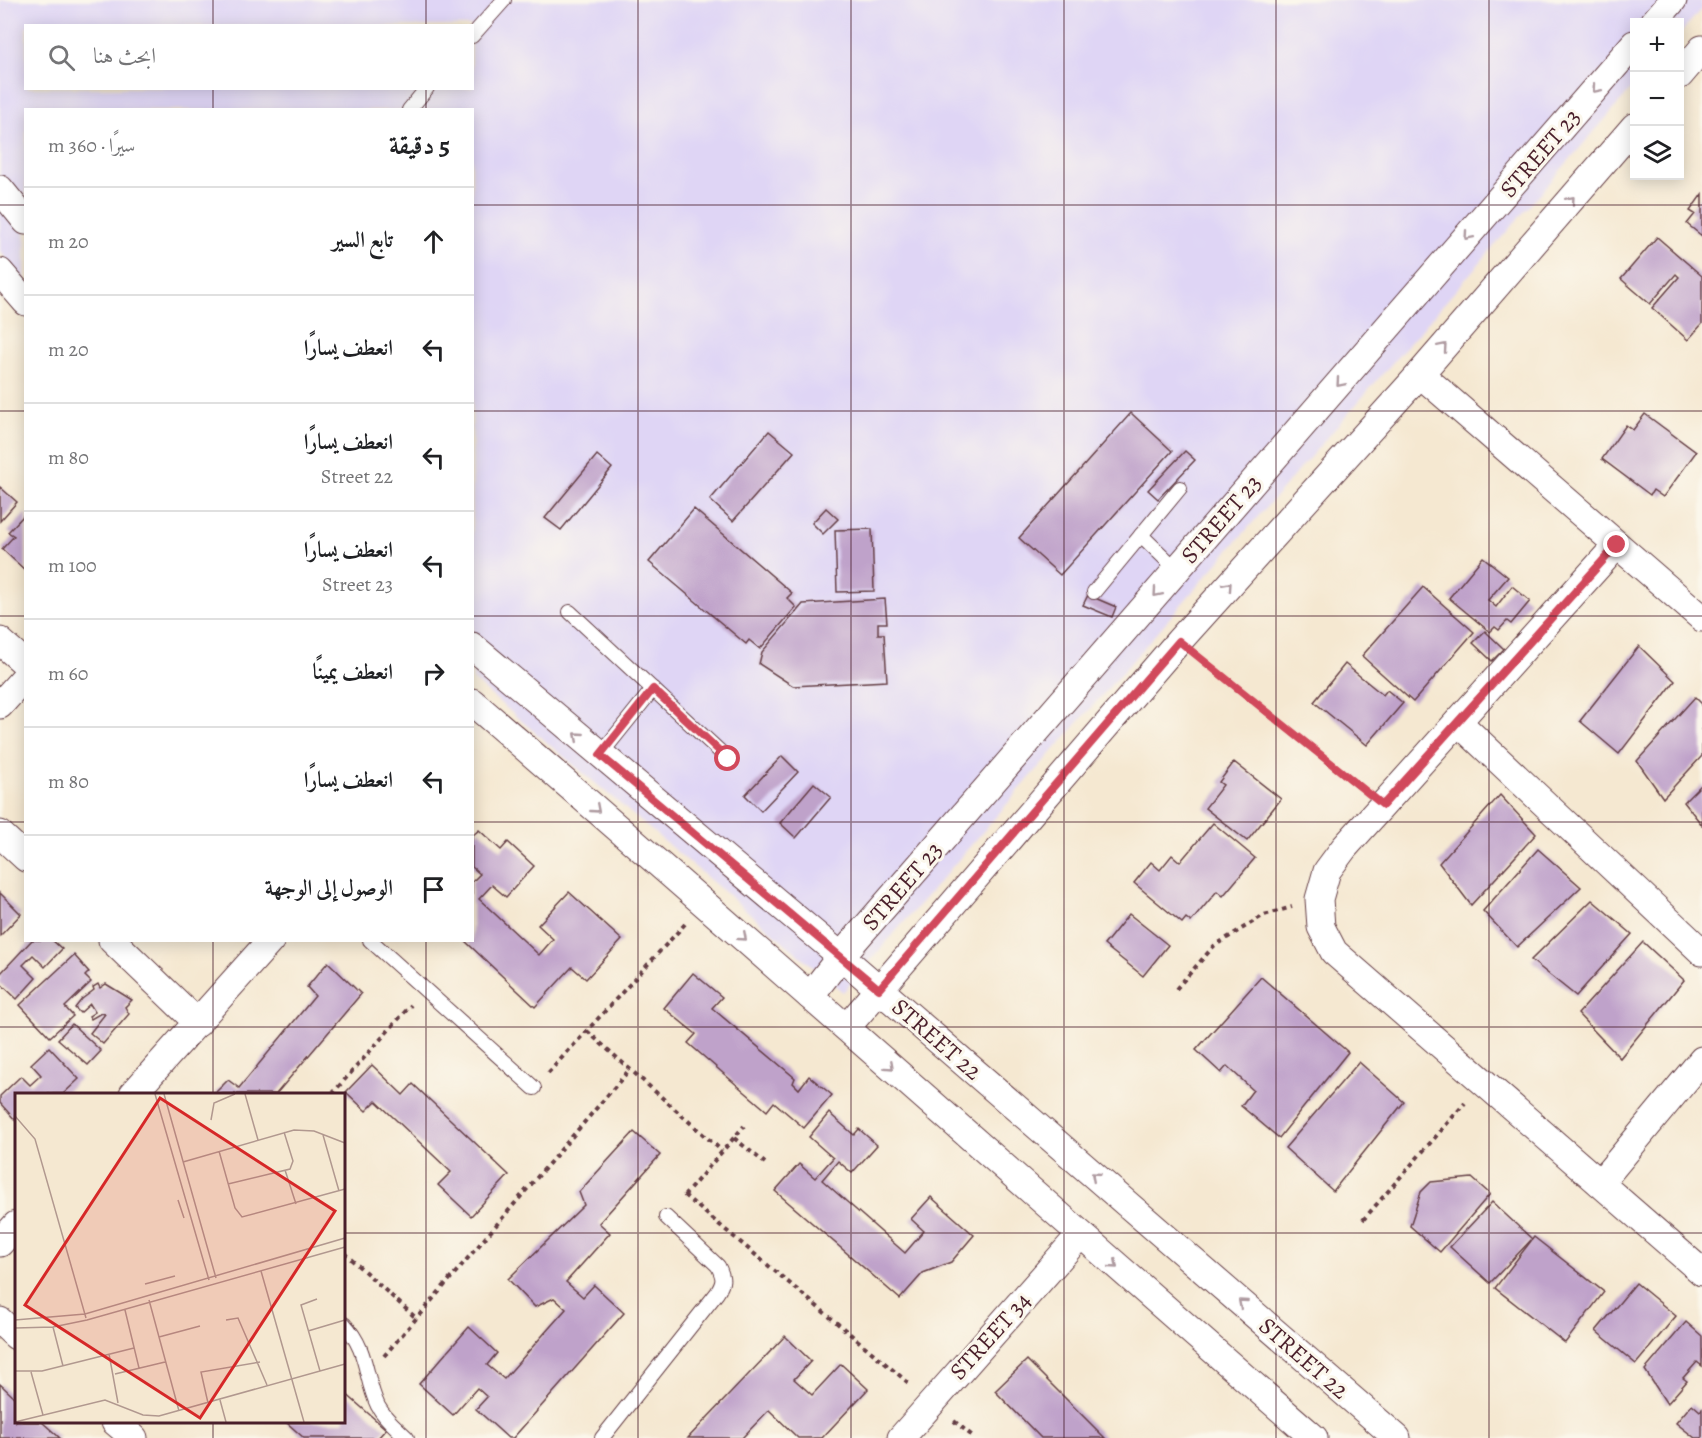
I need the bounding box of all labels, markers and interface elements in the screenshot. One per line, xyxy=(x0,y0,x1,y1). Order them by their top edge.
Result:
map controls xyxy=(1630,18,1684,180)
button: + xyxy=(1630,18,1684,72)
search box xyxy=(24,24,474,90)
icon: search xyxy=(45,41,78,74)
text: ابحث هنا xyxy=(93,41,156,71)
button: − xyxy=(1630,72,1684,126)
one-way arrow xyxy=(1592,82,1603,93)
street label: STREET 23 xyxy=(1492,102,1588,204)
button: layers xyxy=(1630,126,1684,180)
text: 5 دقيقة xyxy=(389,128,450,163)
text: سيرًا · 360 m xyxy=(48,132,135,159)
one-way arrow xyxy=(1564,196,1575,207)
text: تابع السير xyxy=(332,225,393,255)
icon: ahead xyxy=(417,225,450,258)
text: 20 m xyxy=(48,228,89,255)
one-way arrow xyxy=(1464,229,1475,240)
text: انعطف يسارًا xyxy=(304,333,393,363)
icon: left xyxy=(417,333,450,366)
text: 20 m xyxy=(48,336,89,363)
one-way arrow xyxy=(1436,343,1447,354)
one-way arrow xyxy=(1336,376,1347,386)
text: انعطف يسارًا xyxy=(304,427,393,457)
icon: left xyxy=(417,441,450,474)
text: 80 m xyxy=(48,444,89,471)
text: Street 22 xyxy=(321,463,393,490)
street label: STREET 23 xyxy=(1173,468,1269,570)
route end xyxy=(1603,531,1629,557)
text: انعطف يسارًا xyxy=(304,535,393,565)
icon: left xyxy=(417,549,450,582)
text: 100 m xyxy=(48,552,97,579)
text: Street 23 xyxy=(322,571,393,598)
one-way arrow xyxy=(1221,582,1232,593)
one-way arrow xyxy=(1153,586,1164,597)
text: انعطف يمينًا xyxy=(313,657,393,687)
icon: right xyxy=(417,657,450,690)
text: 60 m xyxy=(48,660,89,687)
one-way arrow xyxy=(574,733,585,744)
route start xyxy=(714,745,740,771)
text: انعطف يسارًا xyxy=(304,765,393,795)
icon: left xyxy=(417,765,450,798)
text: 80 m xyxy=(48,768,89,795)
one-way arrow xyxy=(589,802,600,813)
street label: STREET 23 xyxy=(854,835,950,937)
text: الوصول إلى الوجهة xyxy=(265,873,393,903)
icon: arrive xyxy=(417,873,450,906)
one-way arrow xyxy=(736,930,747,941)
street label: STREET 22 xyxy=(885,991,989,1087)
one-way arrow xyxy=(883,1059,894,1070)
inset map xyxy=(15,1093,345,1423)
one-way arrow xyxy=(1091,1172,1102,1183)
one-way arrow xyxy=(1107,1258,1118,1269)
street label: STREET 34 xyxy=(942,1285,1038,1387)
one-way arrow xyxy=(1238,1300,1249,1311)
street label: STREET 22 xyxy=(1252,1310,1356,1406)

